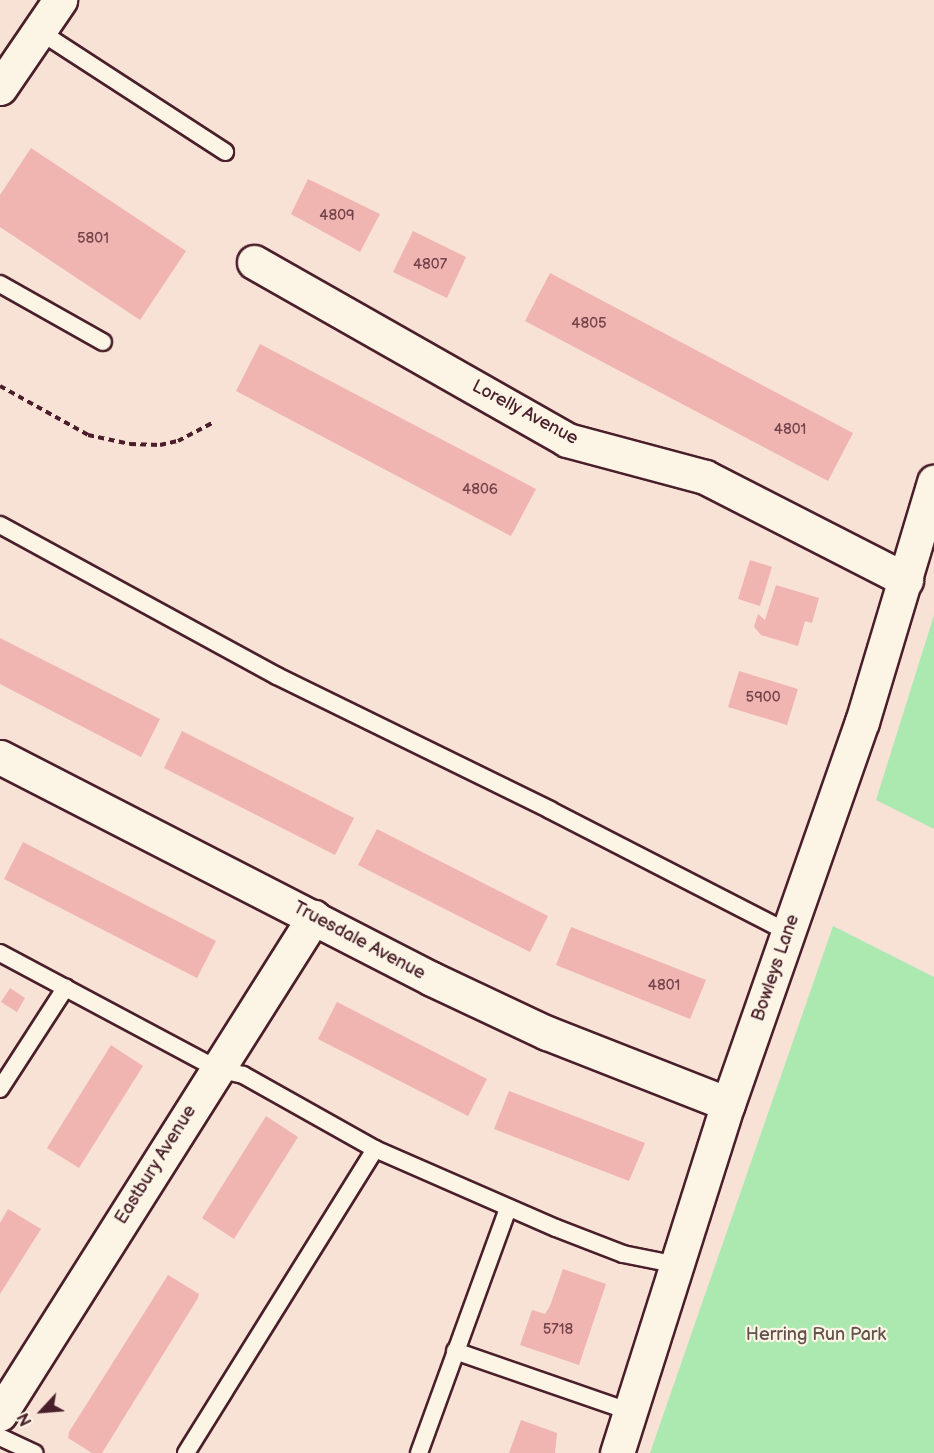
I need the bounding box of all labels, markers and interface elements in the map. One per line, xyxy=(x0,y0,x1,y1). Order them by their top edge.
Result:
house number: 4809 xyxy=(319,207,355,225)
house number: 5801 xyxy=(77,230,109,248)
house number: 4807 xyxy=(413,256,447,274)
house number: 4805 xyxy=(571,315,607,333)
street label: Lorelly Avenue xyxy=(468,376,582,450)
house number: 4801 xyxy=(774,421,806,439)
house number: 4806 xyxy=(462,481,498,499)
house number: 5900 xyxy=(746,689,780,707)
street label: Truesdale Avenue xyxy=(289,897,429,985)
street label: Bowleys Lane xyxy=(748,912,804,1024)
house number: 4801 xyxy=(648,977,680,995)
street label: Eastbury Avenue xyxy=(110,1101,202,1229)
house number: 5718 xyxy=(543,1321,573,1339)
park label: Herring Run Park xyxy=(746,1324,886,1346)
north arrow xyxy=(12,1381,72,1441)
text: N xyxy=(14,1410,37,1429)

